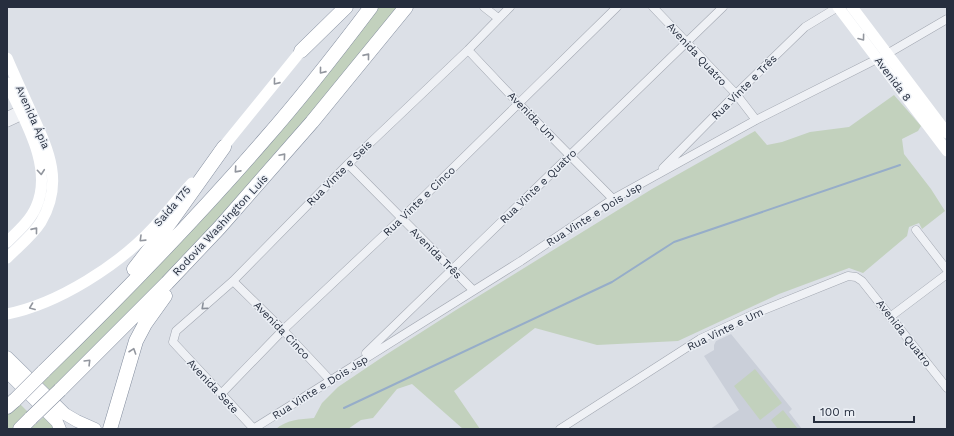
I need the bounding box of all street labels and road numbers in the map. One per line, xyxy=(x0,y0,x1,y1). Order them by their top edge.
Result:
street label: Avenida Quatro xyxy=(664,20,729,89)
street label: Rua Vinte e Três xyxy=(709,52,780,123)
street label: Avenida 8 xyxy=(872,55,914,104)
street label: Avenida Ápia xyxy=(13,83,53,151)
street label: Avenida Um xyxy=(505,89,558,144)
street label: Rua Vinte e Seis xyxy=(304,138,375,209)
street label: Rua Vinte e Quatro xyxy=(497,146,579,226)
street label: Rua Vinte e Cinco xyxy=(381,164,458,239)
street label: Rodovia Washington Luís xyxy=(170,172,271,279)
street label: Rua Vinte e Dois Jsp xyxy=(544,180,645,249)
street label: Saída 175 xyxy=(151,183,193,229)
street label: Avenida Três xyxy=(407,225,464,282)
street label: Avenida Quatro xyxy=(873,297,934,370)
street label: Avenida Cinco xyxy=(251,299,312,362)
street label: Rua Vinte e Um xyxy=(685,305,765,354)
street label: Rua Vinte e Dois Jsp xyxy=(270,353,371,422)
street label: Avenida Sete xyxy=(184,356,241,416)

